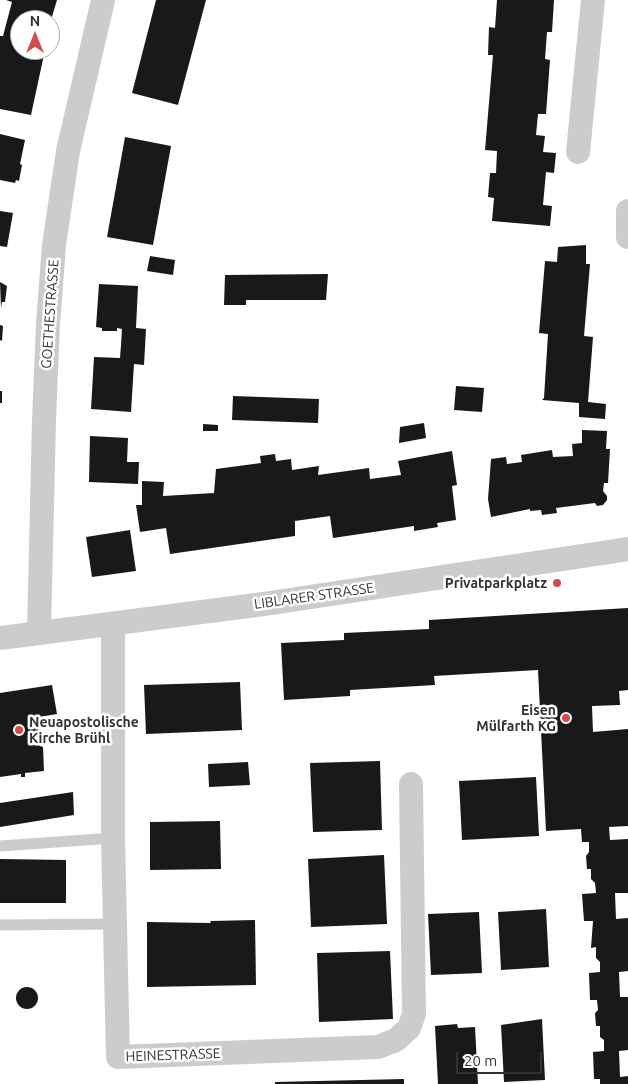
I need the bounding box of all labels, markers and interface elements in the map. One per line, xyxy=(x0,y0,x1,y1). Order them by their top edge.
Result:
north arrow xyxy=(10,10,60,60)
text: N xyxy=(30,13,40,29)
street label: GOETHESTRASSE xyxy=(38,259,62,369)
place label: Privatparkplatz xyxy=(445,575,547,591)
marker: Privatparkplatz xyxy=(551,577,563,589)
street label: LIBLARER STRASSE xyxy=(253,579,375,613)
place label: Eisen Mülfarth KG xyxy=(476,702,556,734)
marker: Eisen Mülfarth KG xyxy=(560,712,572,724)
place label: Neuapostolische Kirche Brühl xyxy=(29,714,139,746)
marker: Neuapostolische Kirche Brühl xyxy=(13,724,25,736)
scale bar xyxy=(458,1042,544,1074)
street label: HEINESTRASSE xyxy=(125,1045,221,1065)
text: 20 m xyxy=(464,1052,497,1069)

